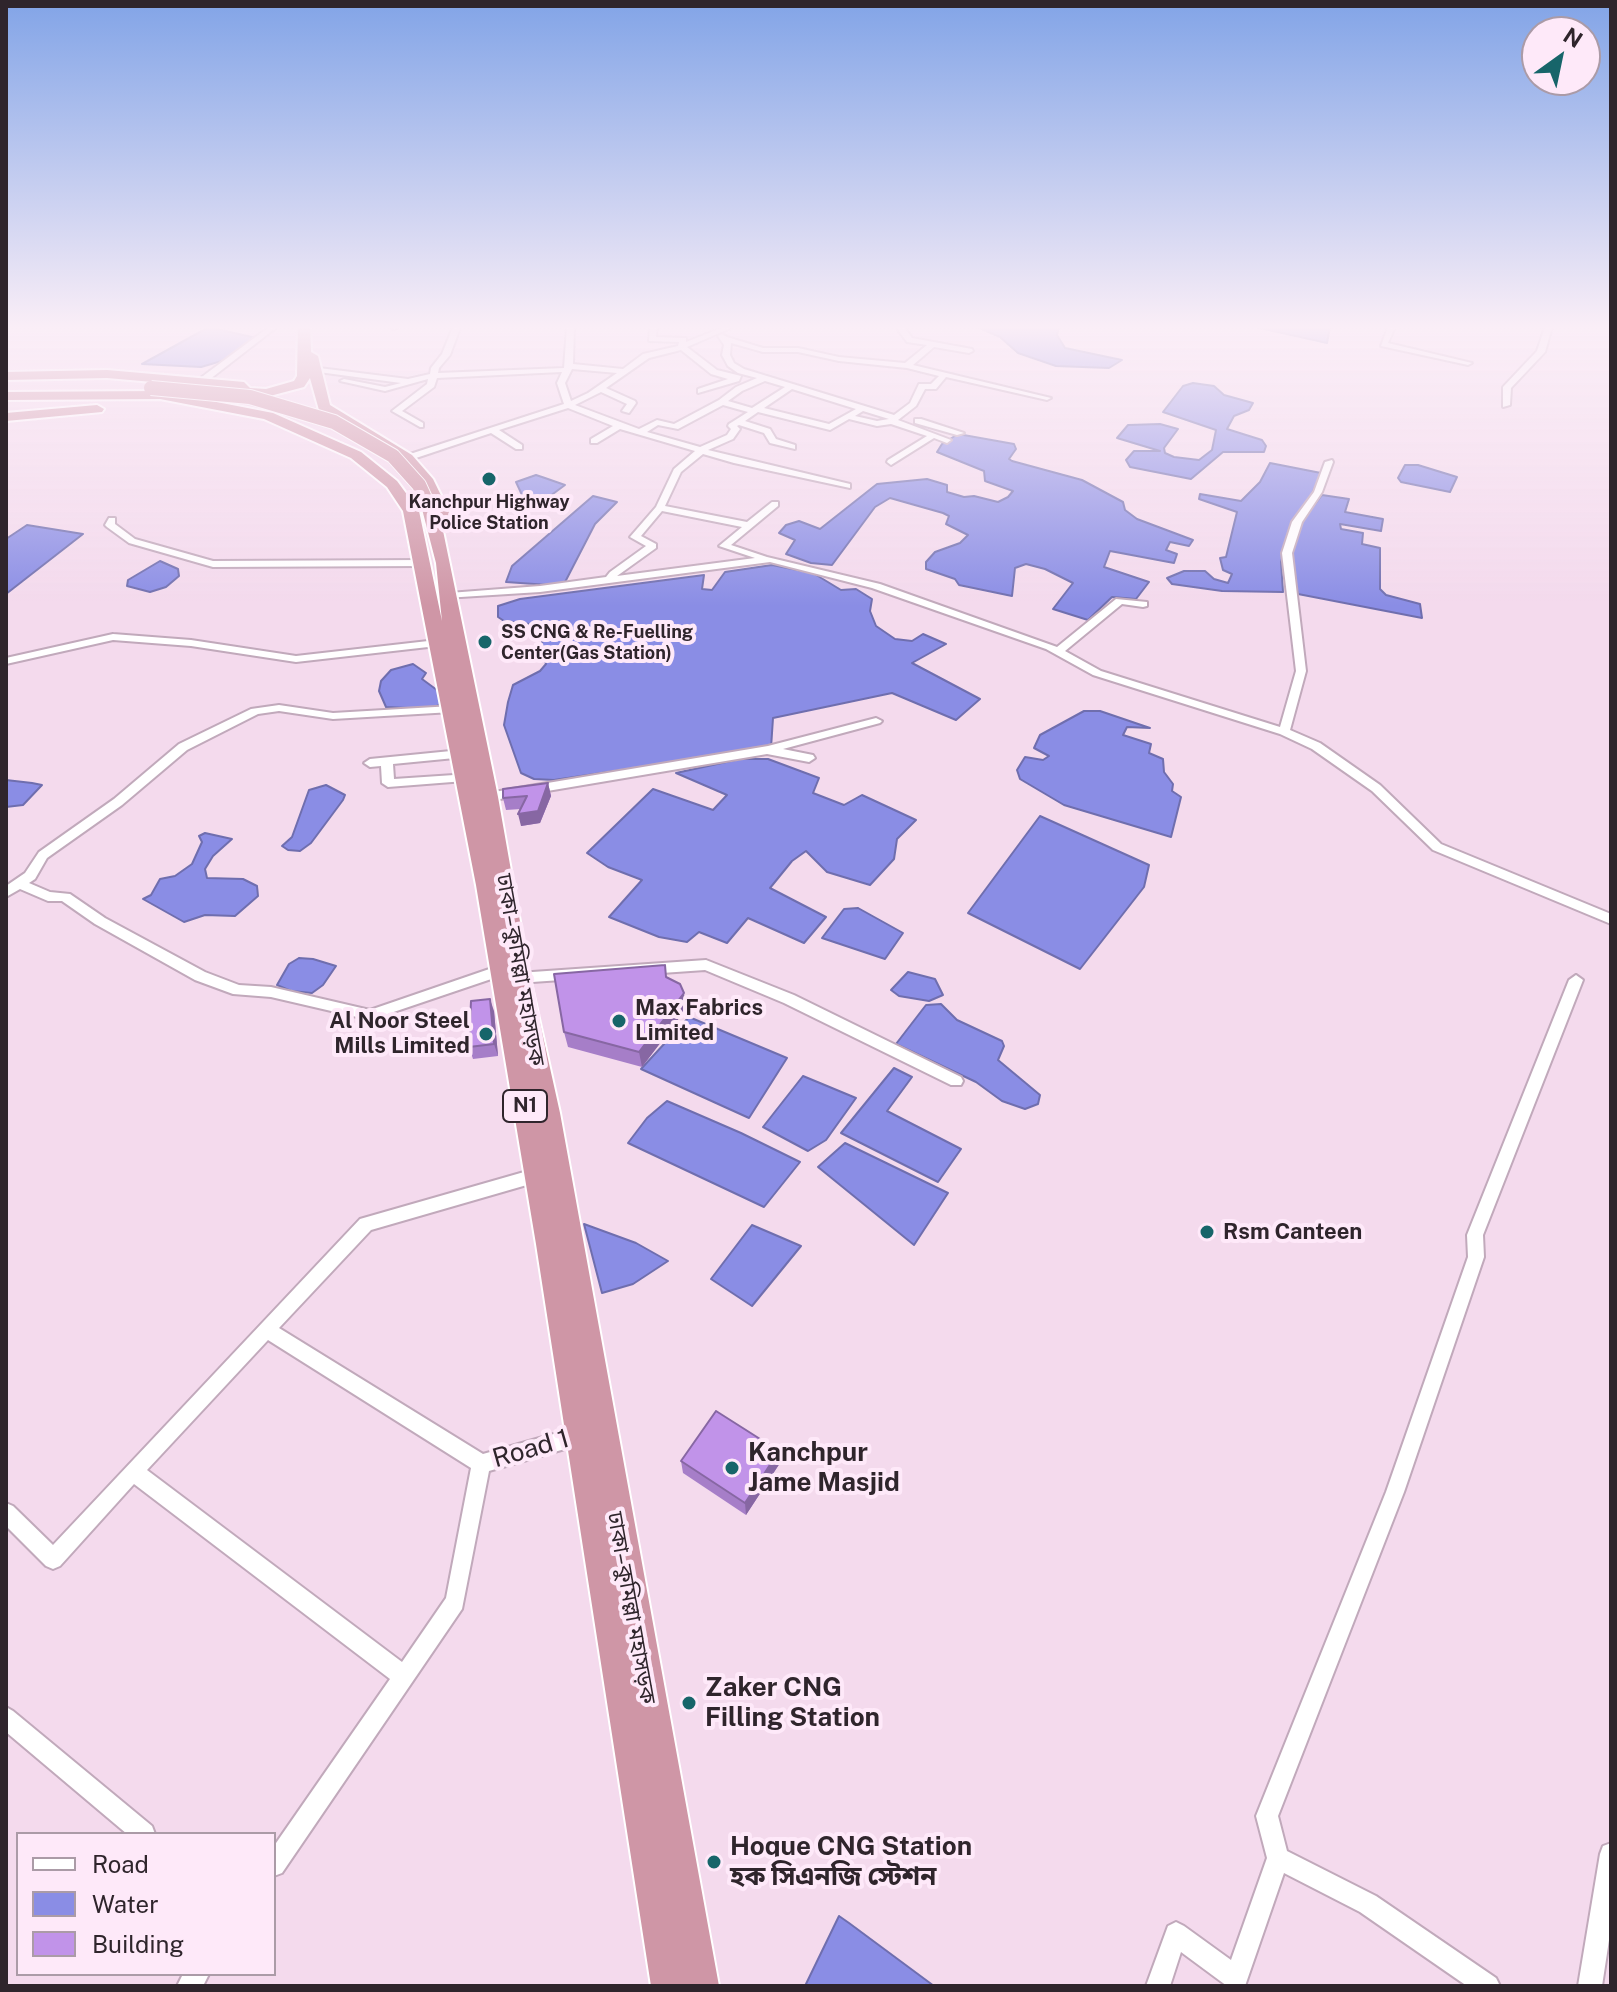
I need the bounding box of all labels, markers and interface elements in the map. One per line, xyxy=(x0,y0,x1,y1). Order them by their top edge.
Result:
north arrow xyxy=(1521,16,1601,96)
text: N xyxy=(1559,22,1587,53)
marker: Kanchpur Highway Police Station xyxy=(480,470,498,488)
place label: Kanchpur Highway Police Station xyxy=(408,491,570,534)
place label: SS CNG & Re-Fuelling Center(Gas Station) xyxy=(501,621,693,664)
marker: SS CNG & Re-Fuelling Center(Gas Station) xyxy=(476,633,494,651)
street label: ঢাকা–কুমিল্লা মহাসড়ক xyxy=(490,872,550,1068)
place label: Max Fabrics Limited xyxy=(635,995,763,1046)
place label: Al Noor Steel Mills Limited xyxy=(329,1008,470,1060)
marker: Max Fabrics Limited xyxy=(610,1012,628,1030)
marker: Al Noor Steel Mills Limited xyxy=(477,1025,495,1043)
road number: N1 xyxy=(503,1090,547,1122)
place label: Rsm Canteen xyxy=(1223,1219,1362,1245)
marker: Rsm Canteen xyxy=(1198,1223,1216,1241)
street label: Road 1 xyxy=(489,1423,573,1475)
place label: Kanchpur Jame Masjid xyxy=(748,1437,900,1498)
marker: Kanchpur Jame Masjid xyxy=(723,1459,741,1477)
street label: ঢাকা–কুমিল্লা মহাসড়ক xyxy=(601,1510,661,1706)
place label: Zaker CNG Filling Station xyxy=(705,1672,880,1734)
marker: Zaker CNG Filling Station xyxy=(680,1694,698,1712)
place label: Hoque CNG Station হক সিএনজি স্টেশন xyxy=(730,1831,972,1892)
legend xyxy=(16,1832,276,1976)
text: Road xyxy=(92,1850,149,1878)
marker: Hoque CNG Station হক সিএনজি স্টেশন xyxy=(705,1853,723,1871)
text: Water xyxy=(92,1890,159,1918)
text: Building xyxy=(92,1930,184,1958)

